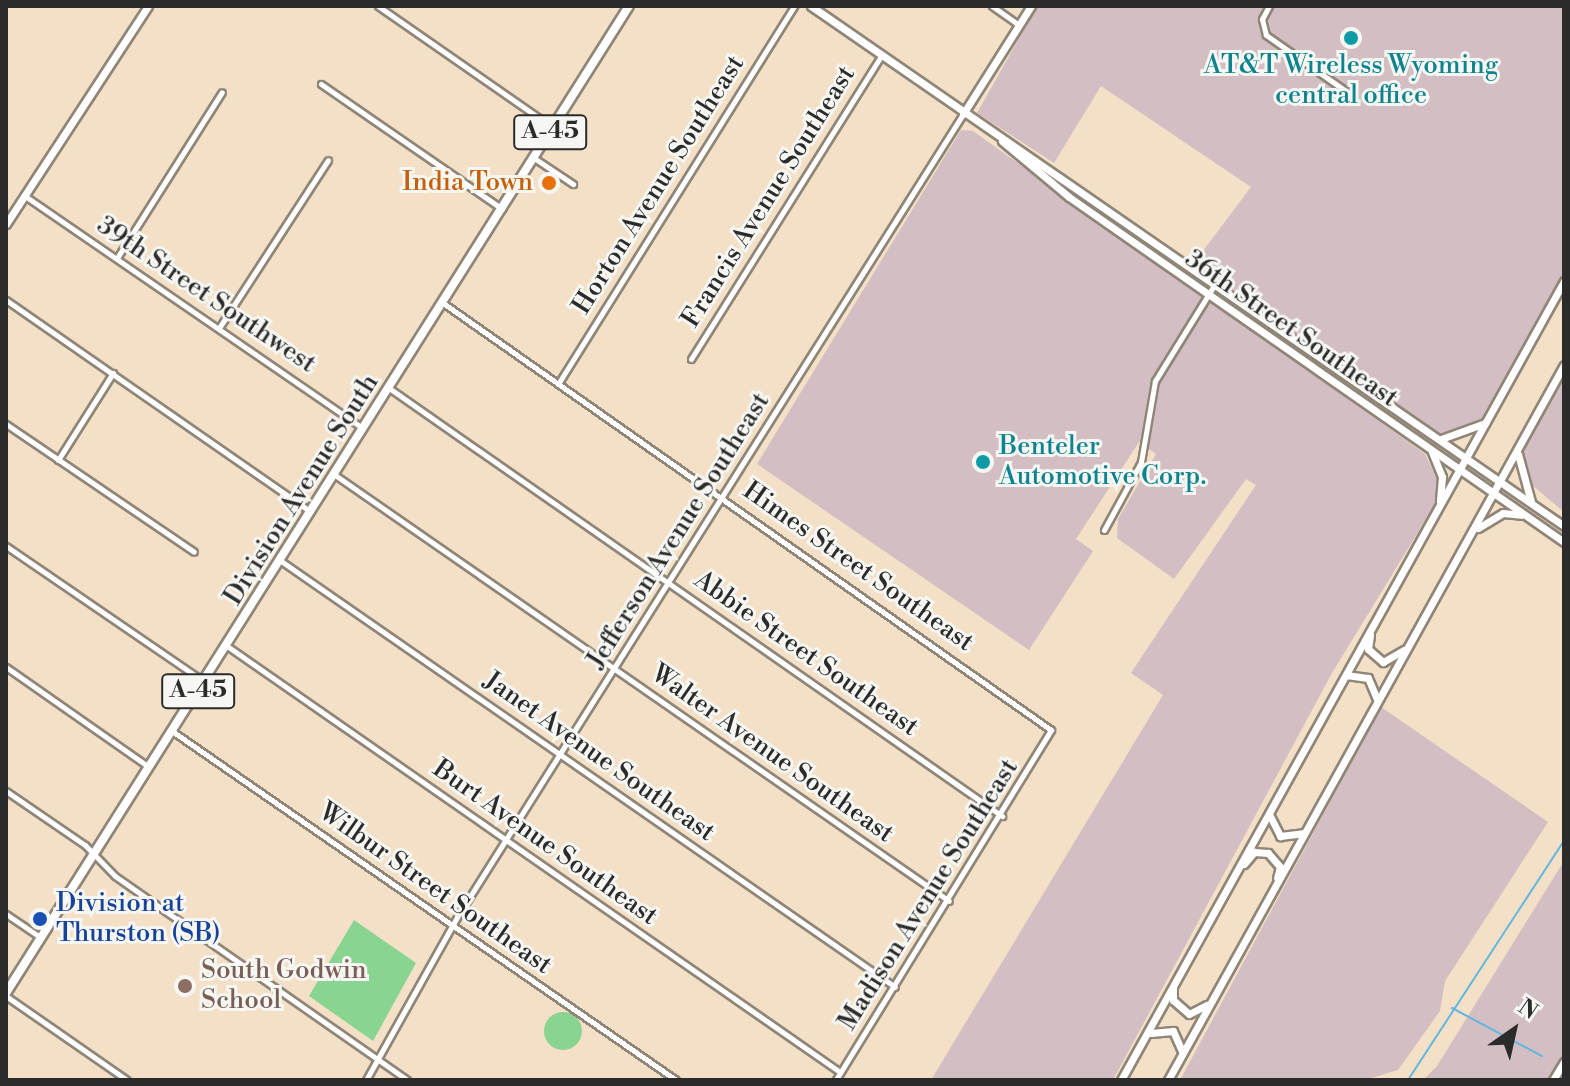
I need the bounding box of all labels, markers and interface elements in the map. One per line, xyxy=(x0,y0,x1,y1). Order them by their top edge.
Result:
marker: AT&T Wireless Wyoming central office xyxy=(1342,29,1360,47)
street label: Horton Avenue Southeast xyxy=(566,50,752,320)
place label: AT&T Wireless Wyoming central office xyxy=(1204,50,1498,112)
street label: Francis Avenue Southeast xyxy=(676,60,862,334)
road number: A-45 xyxy=(512,112,588,152)
place label: India Town xyxy=(402,167,533,199)
marker: India Town xyxy=(540,174,558,192)
street label: 39th Street Southwest xyxy=(91,210,321,380)
street label: 36th Street Southeast xyxy=(1178,244,1404,414)
street label: Division Avenue South xyxy=(218,369,386,611)
street label: Jefferson Avenue Southeast xyxy=(581,387,777,675)
place label: Benteler Automotive Corp. xyxy=(999,431,1206,492)
marker: Benteler Automotive Corp. xyxy=(974,453,992,471)
street label: Himes Street Southeast xyxy=(737,476,979,658)
street label: Abbie Street Southeast xyxy=(688,565,924,743)
street label: Walter Avenue Southeast xyxy=(645,658,899,850)
street label: Janet Avenue Southeast xyxy=(477,665,721,849)
road number: A-45 xyxy=(160,671,236,711)
street label: Burt Avenue Southeast xyxy=(427,754,663,932)
street label: Madison Avenue Southeast xyxy=(833,754,1025,1036)
street label: Wilbur Street Southeast xyxy=(312,797,558,981)
place label: Division at Thurston (SB) xyxy=(56,888,221,950)
marker: Division at Thurston (SB) xyxy=(31,910,49,928)
place label: South Godwin School xyxy=(201,955,366,1016)
marker: South Godwin School xyxy=(176,977,194,995)
north arrow xyxy=(1474,990,1554,1070)
text: N xyxy=(1513,994,1542,1026)

